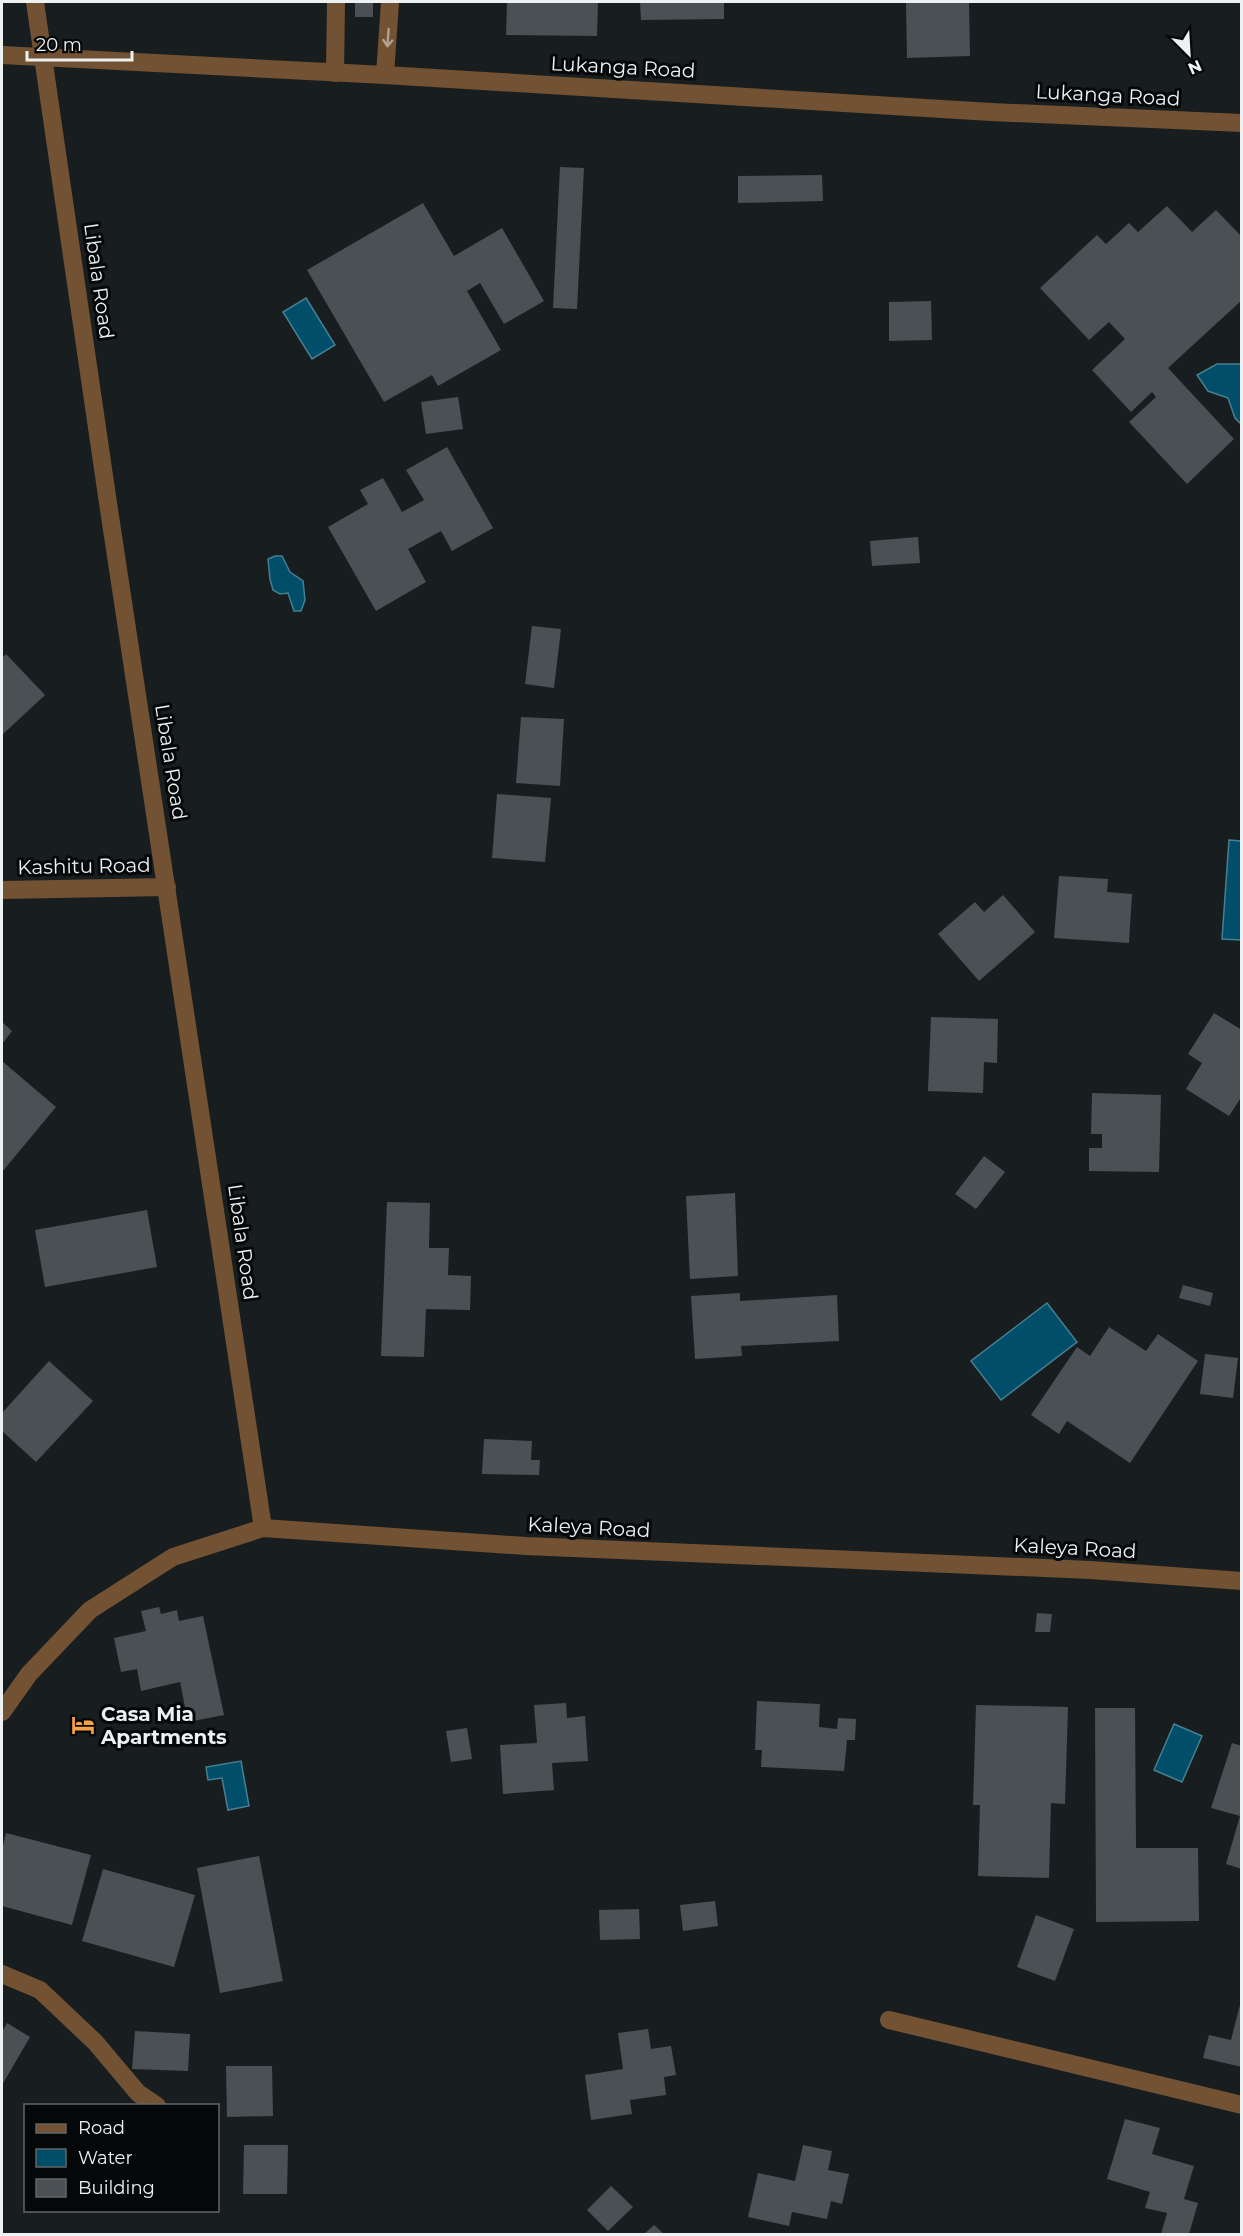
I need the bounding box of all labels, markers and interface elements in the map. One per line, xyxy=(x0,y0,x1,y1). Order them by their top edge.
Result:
scale bar xyxy=(27,24,132,62)
north arrow xyxy=(1159,24,1219,84)
one-way arrow xyxy=(382,28,393,48)
text: 20 m xyxy=(36,34,82,56)
street label: Lukanga Road xyxy=(550,51,696,83)
text: N xyxy=(1185,56,1205,79)
street label: Lukanga Road xyxy=(1035,79,1181,111)
street label: Libala Road xyxy=(79,221,119,341)
street label: Libala Road xyxy=(150,702,192,822)
street label: Kashitu Road xyxy=(17,853,151,879)
street label: Libala Road xyxy=(223,1182,263,1302)
street label: Kaleya Road xyxy=(527,1512,651,1542)
street label: Kaleya Road xyxy=(1013,1533,1137,1563)
place label: Casa Mia Apartments xyxy=(100,1702,227,1749)
hotel icon: Casa Mia Apartments xyxy=(70,1712,96,1738)
legend xyxy=(24,2104,219,2212)
text: Road xyxy=(78,2117,125,2139)
text: Water xyxy=(78,2147,133,2169)
text: Building xyxy=(78,2177,155,2199)

